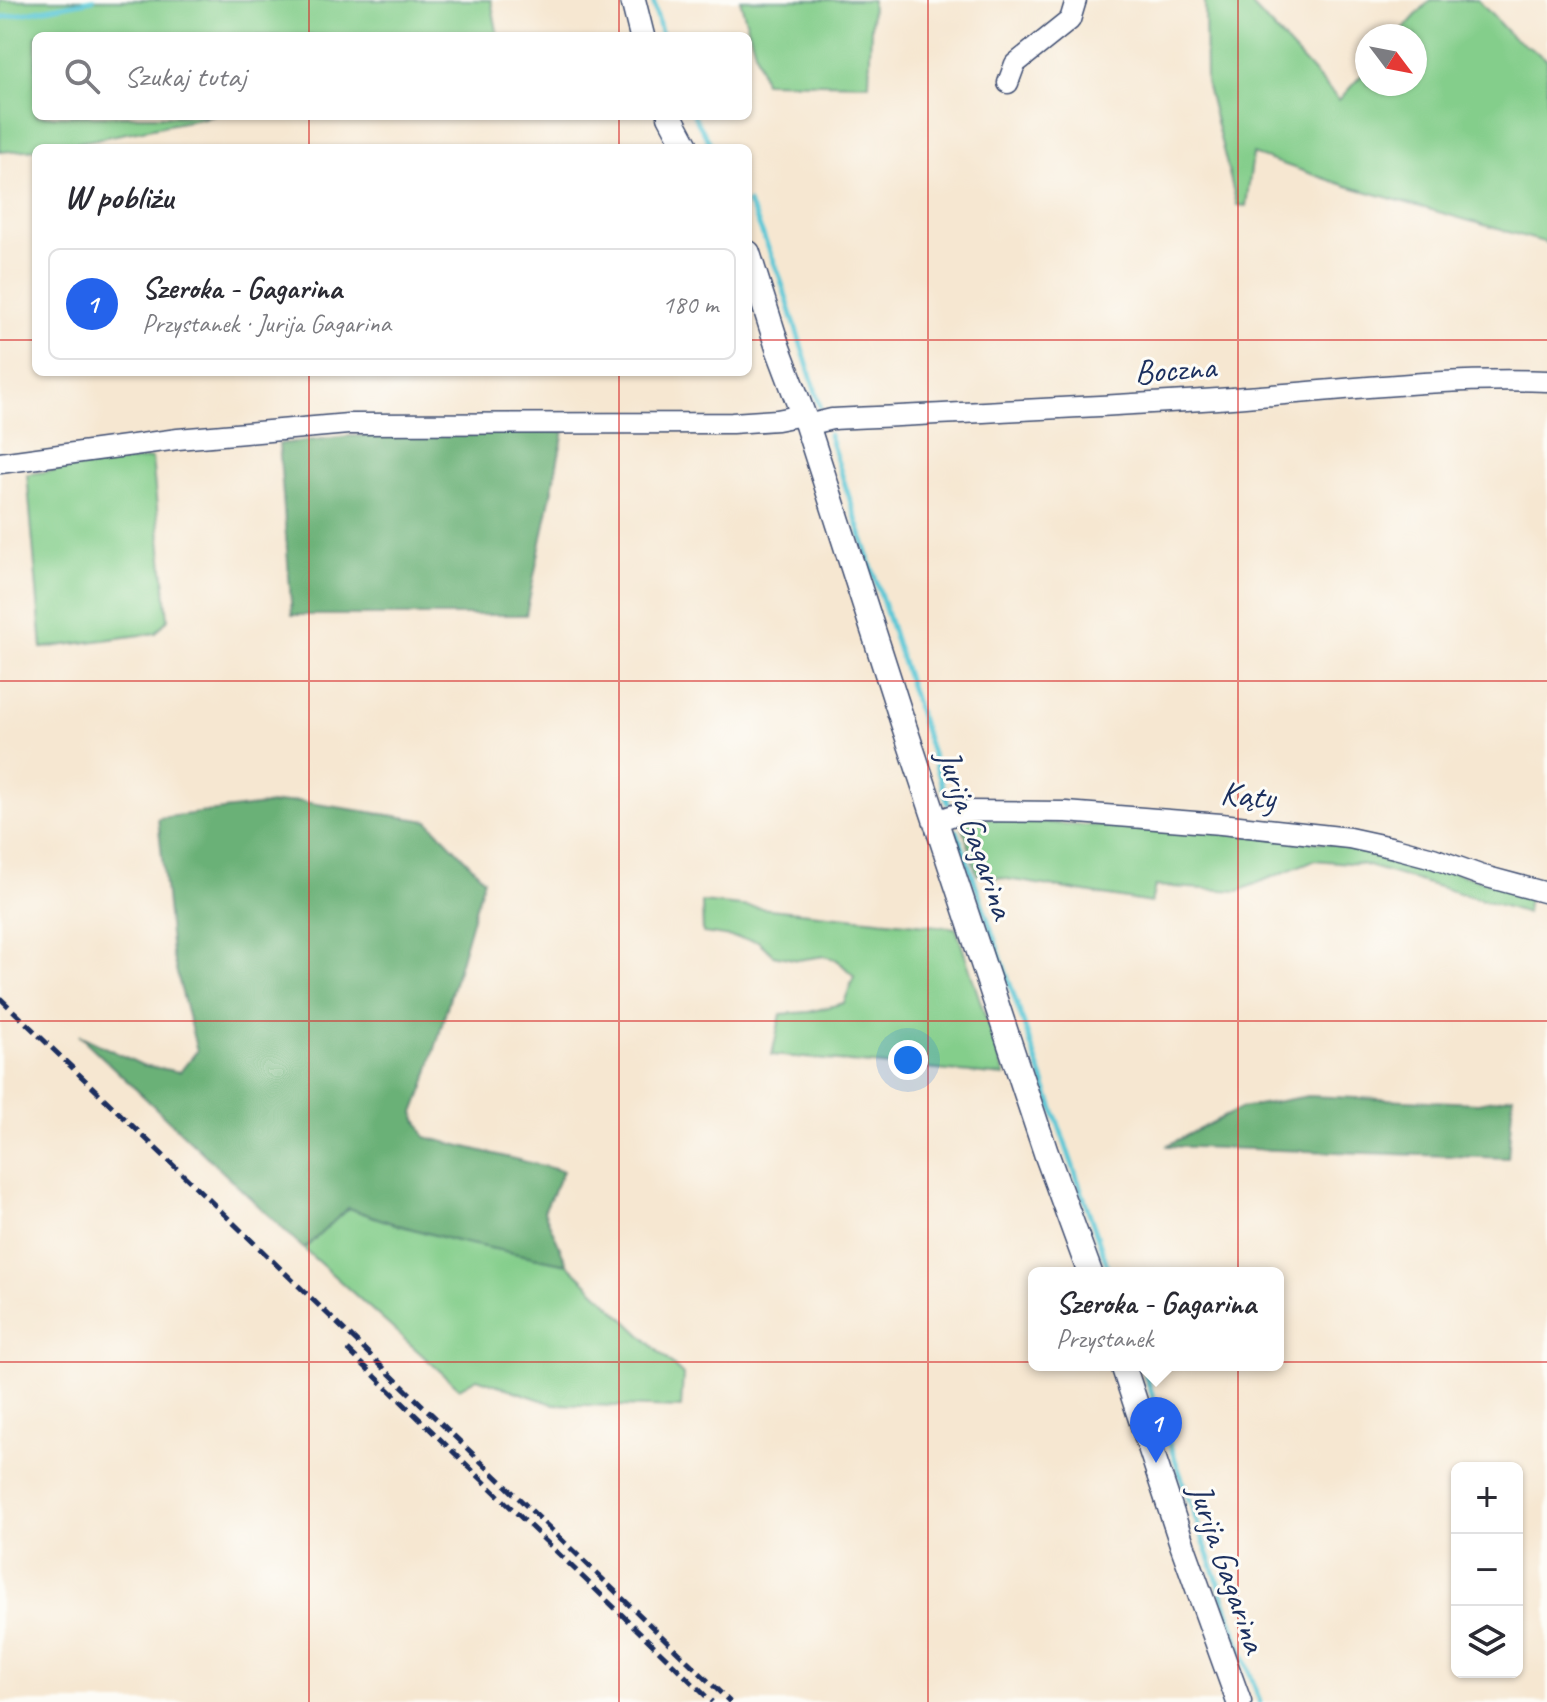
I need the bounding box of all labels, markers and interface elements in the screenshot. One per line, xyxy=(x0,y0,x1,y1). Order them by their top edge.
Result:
north arrow xyxy=(1355,24,1427,96)
search box xyxy=(32,32,752,120)
icon: search xyxy=(60,54,104,98)
text: Szukaj tutaj xyxy=(124,57,246,95)
text: W pobliżu xyxy=(64,175,173,218)
text: Szeroka - Gagarina xyxy=(142,269,342,307)
text: 1 xyxy=(86,288,98,321)
text: 180 m xyxy=(662,288,718,321)
text: Przystanek · Jurija Gagarina xyxy=(142,307,391,340)
street label: Boczna xyxy=(1133,345,1219,393)
street label: Jurija Gagarina xyxy=(926,742,1026,926)
street label: Kąty xyxy=(1219,771,1280,819)
your location xyxy=(888,1040,928,1080)
popup xyxy=(1028,1267,1284,1371)
text: Szeroka - Gagarina xyxy=(1056,1284,1256,1322)
text: Przystanek xyxy=(1056,1322,1153,1355)
pin: 1 xyxy=(1130,1397,1182,1463)
map controls xyxy=(1451,1462,1523,1678)
button: + xyxy=(1451,1462,1523,1534)
street label: Jurija Gagarina xyxy=(1178,1476,1278,1660)
button: − xyxy=(1451,1534,1523,1606)
button: layers xyxy=(1451,1606,1523,1678)

